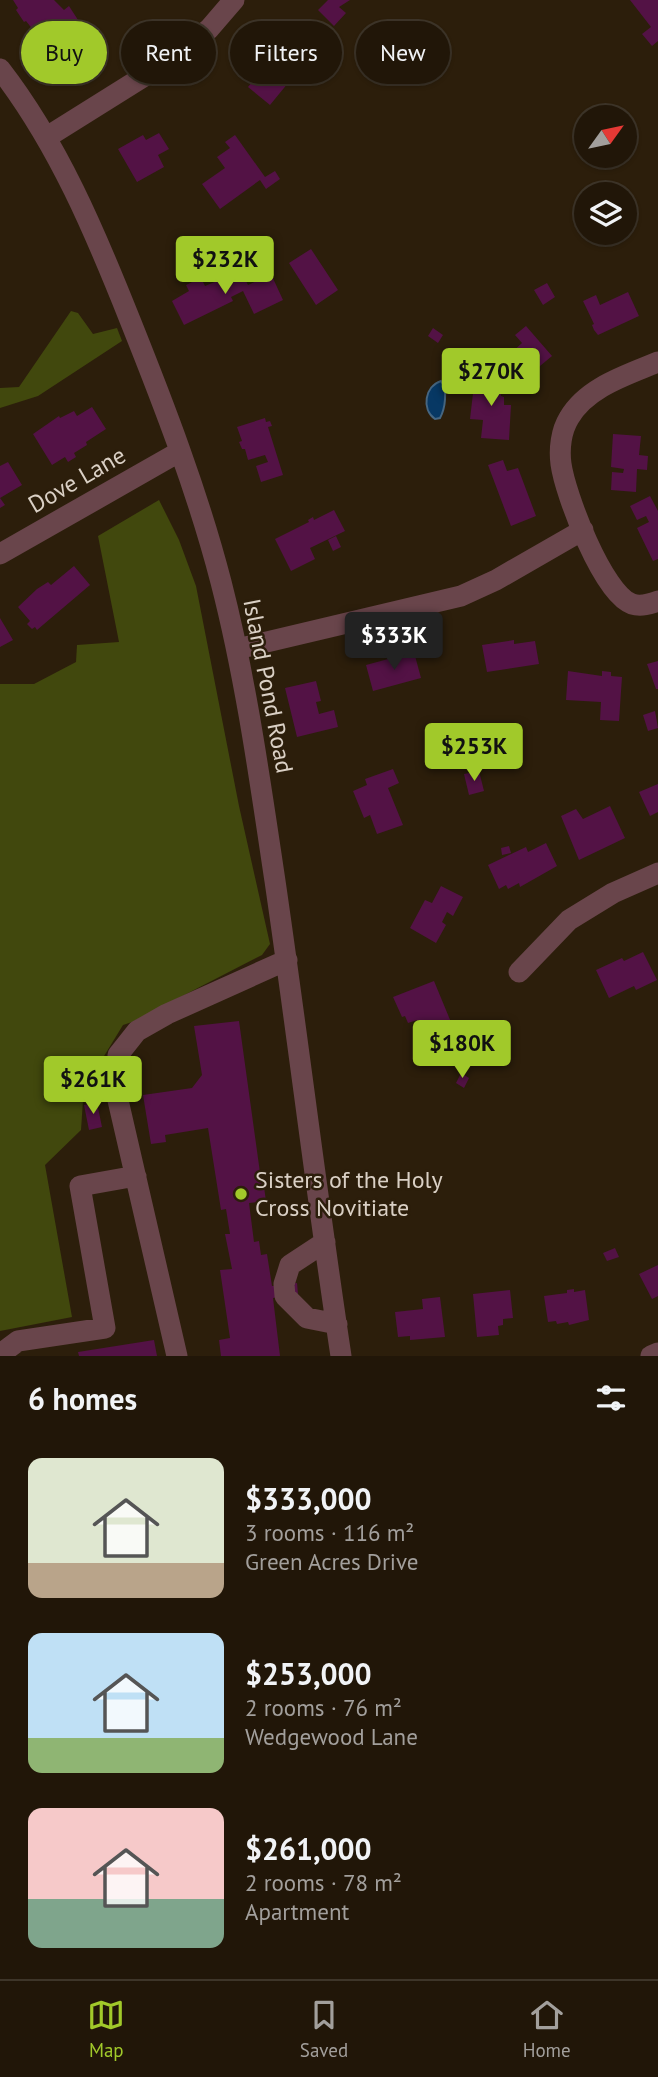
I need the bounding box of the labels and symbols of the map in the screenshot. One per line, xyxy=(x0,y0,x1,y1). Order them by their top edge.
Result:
north arrow xyxy=(574,105,637,168)
pin: $232K xyxy=(176,236,274,296)
pin: $270K xyxy=(442,348,540,408)
street label: Dove Lane xyxy=(23,439,131,520)
street label: Island Pond Road xyxy=(236,596,301,776)
pin: $333K xyxy=(345,612,443,672)
pin: $253K xyxy=(425,724,523,783)
pin: $180K xyxy=(413,1020,511,1080)
pin: $261K xyxy=(44,1056,142,1116)
place label: Sisters of the Holy Cross Novitiate xyxy=(255,1164,443,1223)
marker: Sisters of the Holy Cross Novitiate xyxy=(233,1186,249,1202)

